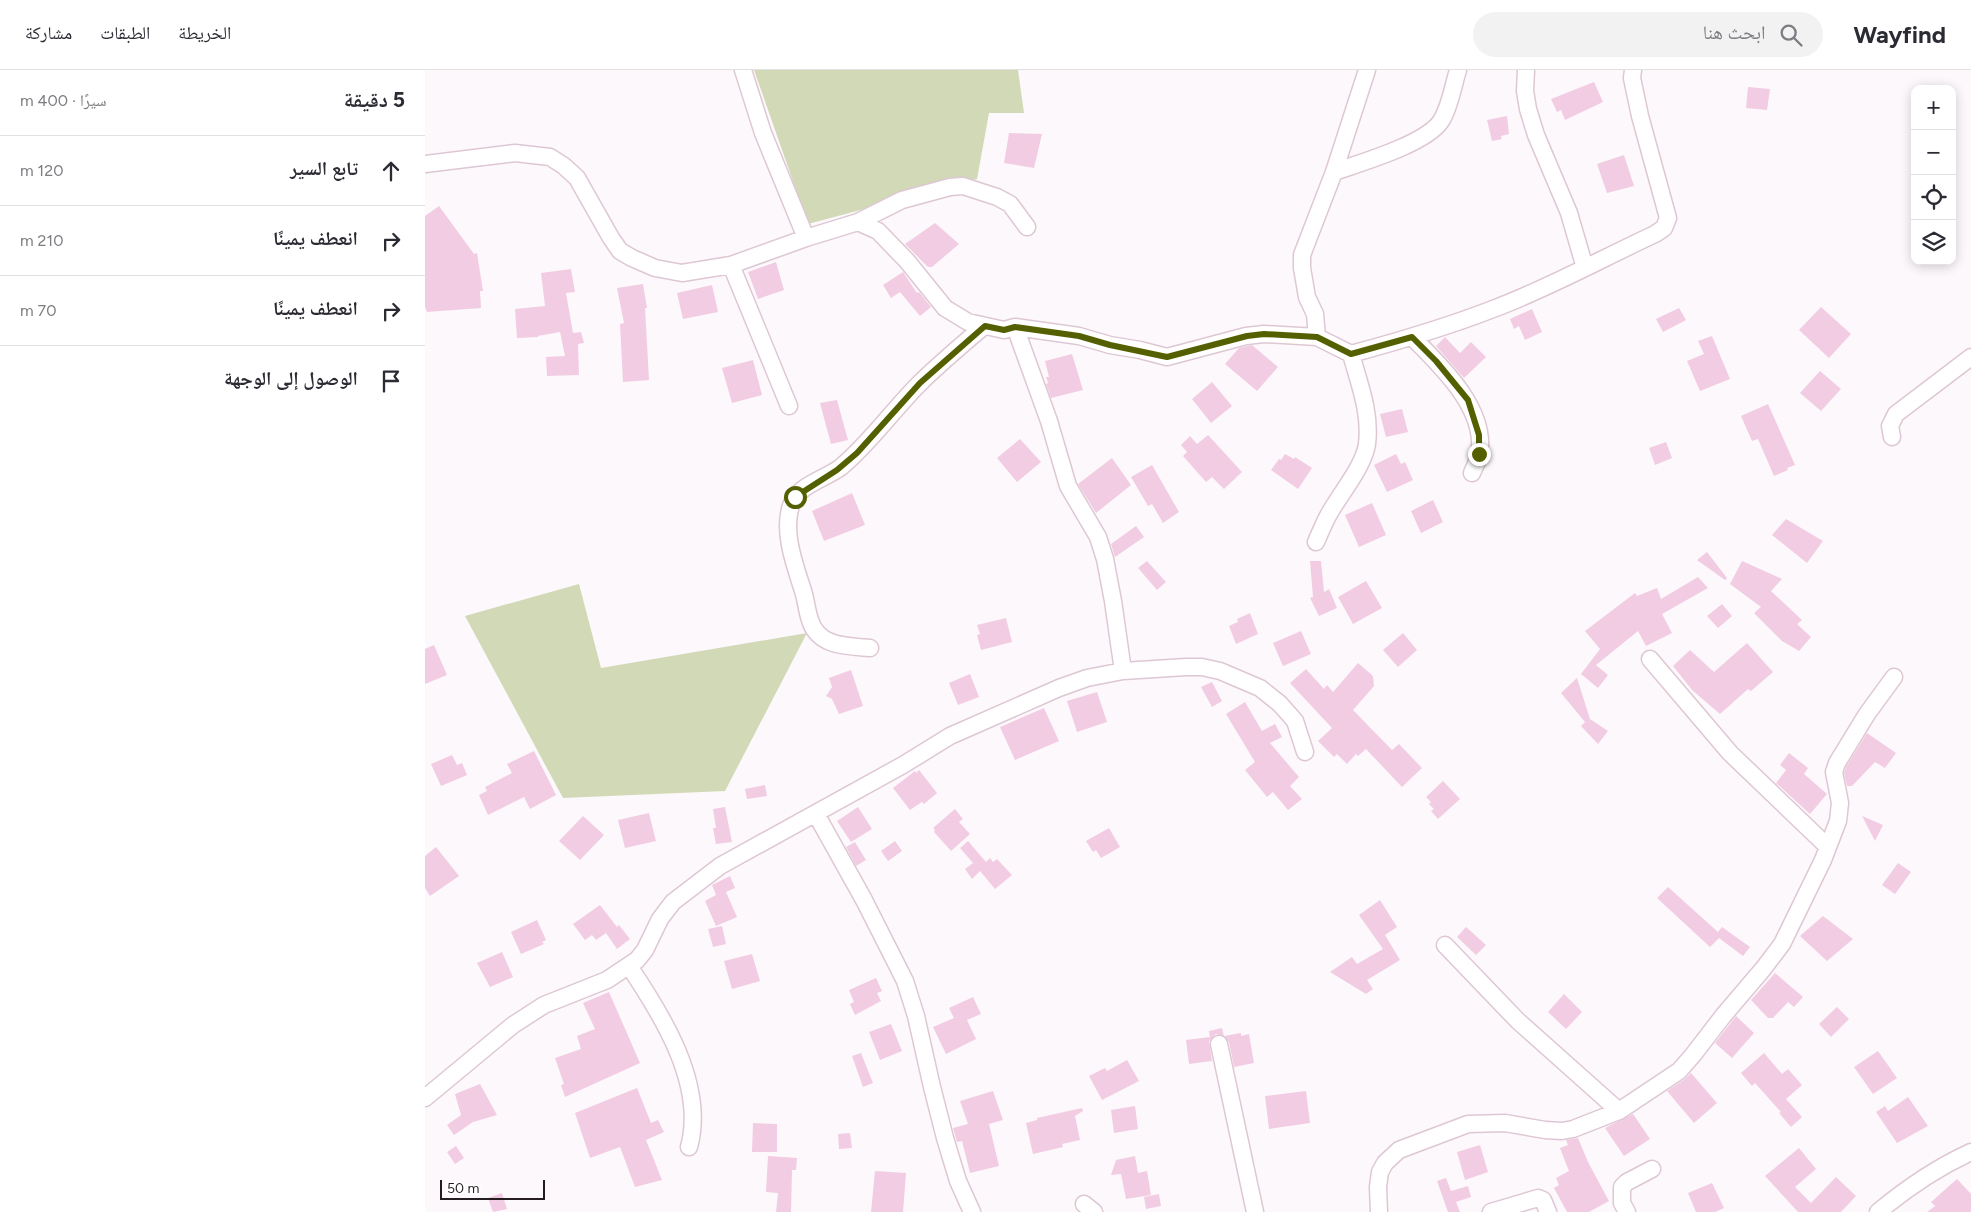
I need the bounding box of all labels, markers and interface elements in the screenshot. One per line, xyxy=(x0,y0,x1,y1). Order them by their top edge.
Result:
search box xyxy=(1473,12,1823,57)
text: Wayfind xyxy=(1853,20,1946,49)
text: ابحث هنا xyxy=(1703,21,1765,44)
icon: search xyxy=(1777,21,1805,49)
text: مشاركة xyxy=(25,22,72,44)
text: الطبقات xyxy=(100,22,150,44)
text: الخريطة xyxy=(178,22,231,44)
map controls xyxy=(1911,85,1956,265)
button: + xyxy=(1911,85,1956,130)
text: 5 دقيقة xyxy=(344,87,405,112)
text: سيرًا · 400 m xyxy=(20,91,107,110)
button: − xyxy=(1911,130,1956,175)
text: تابع السير xyxy=(290,157,358,180)
icon: ahead xyxy=(377,157,405,185)
text: 120 m xyxy=(20,161,63,180)
button: locate xyxy=(1911,175,1956,220)
button: layers xyxy=(1911,220,1956,265)
text: انعطف يمينًا xyxy=(273,227,358,250)
icon: right xyxy=(377,227,405,255)
text: 210 m xyxy=(20,231,63,250)
text: انعطف يمينًا xyxy=(273,297,358,320)
icon: right xyxy=(377,297,405,325)
text: 70 m xyxy=(20,301,56,320)
text: الوصول إلى الوجهة xyxy=(224,367,358,390)
icon: arrive xyxy=(377,367,405,395)
route end xyxy=(1468,443,1491,466)
route start xyxy=(784,486,807,509)
scale bar xyxy=(440,1177,545,1200)
text: 50 m xyxy=(447,1180,479,1197)

